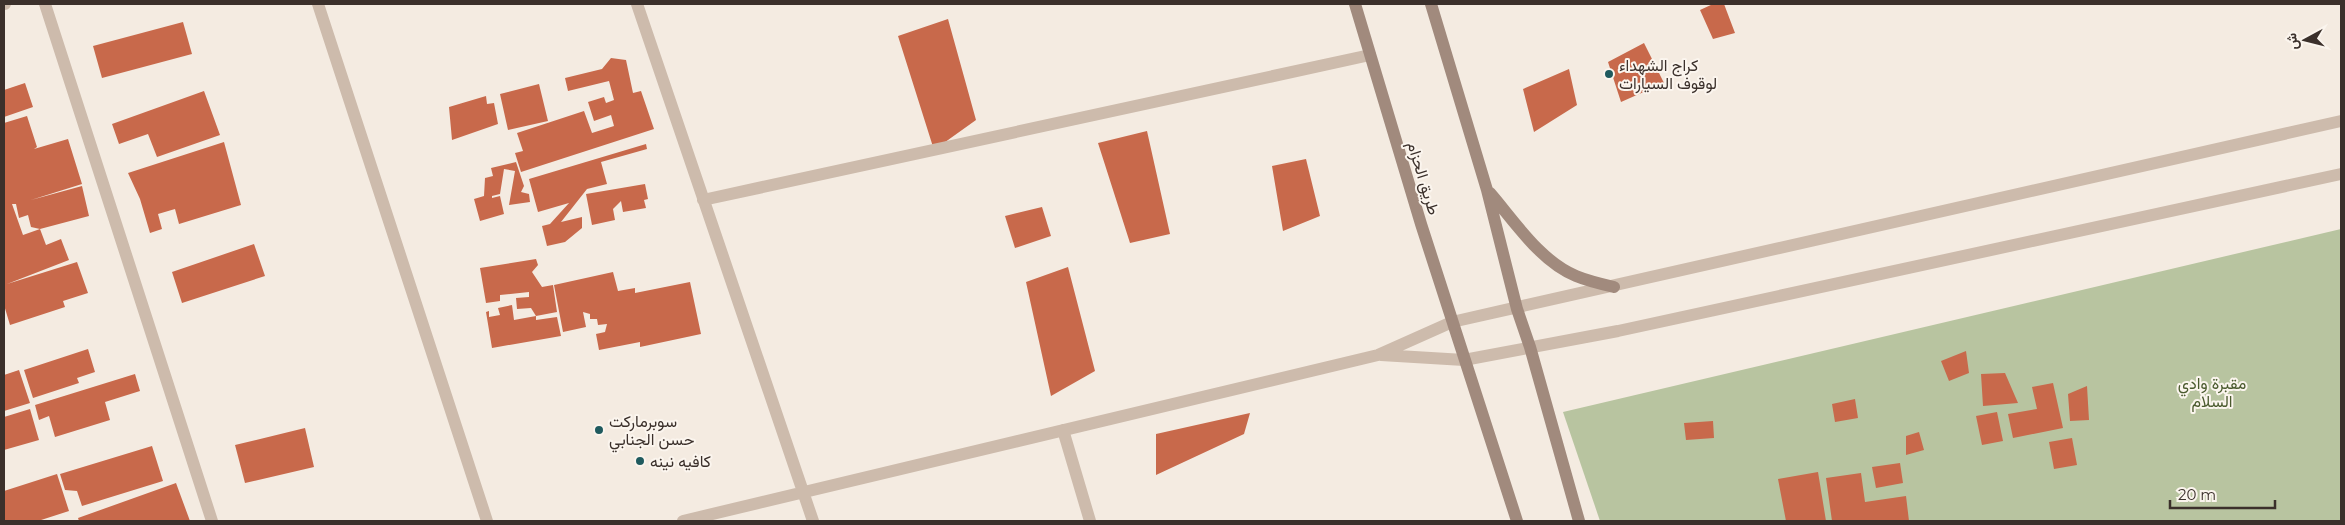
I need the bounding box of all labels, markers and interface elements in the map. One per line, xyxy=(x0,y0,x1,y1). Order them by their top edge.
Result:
north arrow xyxy=(2280,15,2330,65)
text: ش xyxy=(2282,32,2302,51)
place label: كراج الشهداء لوقوف السيارات xyxy=(1619,56,1717,94)
marker: كراج الشهداء لوقوف السيارات xyxy=(1603,68,1615,80)
street label: طريق الحزام xyxy=(1402,139,1444,217)
park label: مقبرة وادي السلام xyxy=(2178,374,2246,412)
place label: سوبرماركت حسن الجنابي xyxy=(609,412,695,453)
marker: سوبرماركت حسن الجنابي xyxy=(593,424,605,436)
place label: كافيه نينه xyxy=(650,452,711,471)
marker: كافيه نينه xyxy=(634,455,646,467)
scale bar xyxy=(2170,478,2275,510)
text: 20 m xyxy=(2178,485,2216,504)

